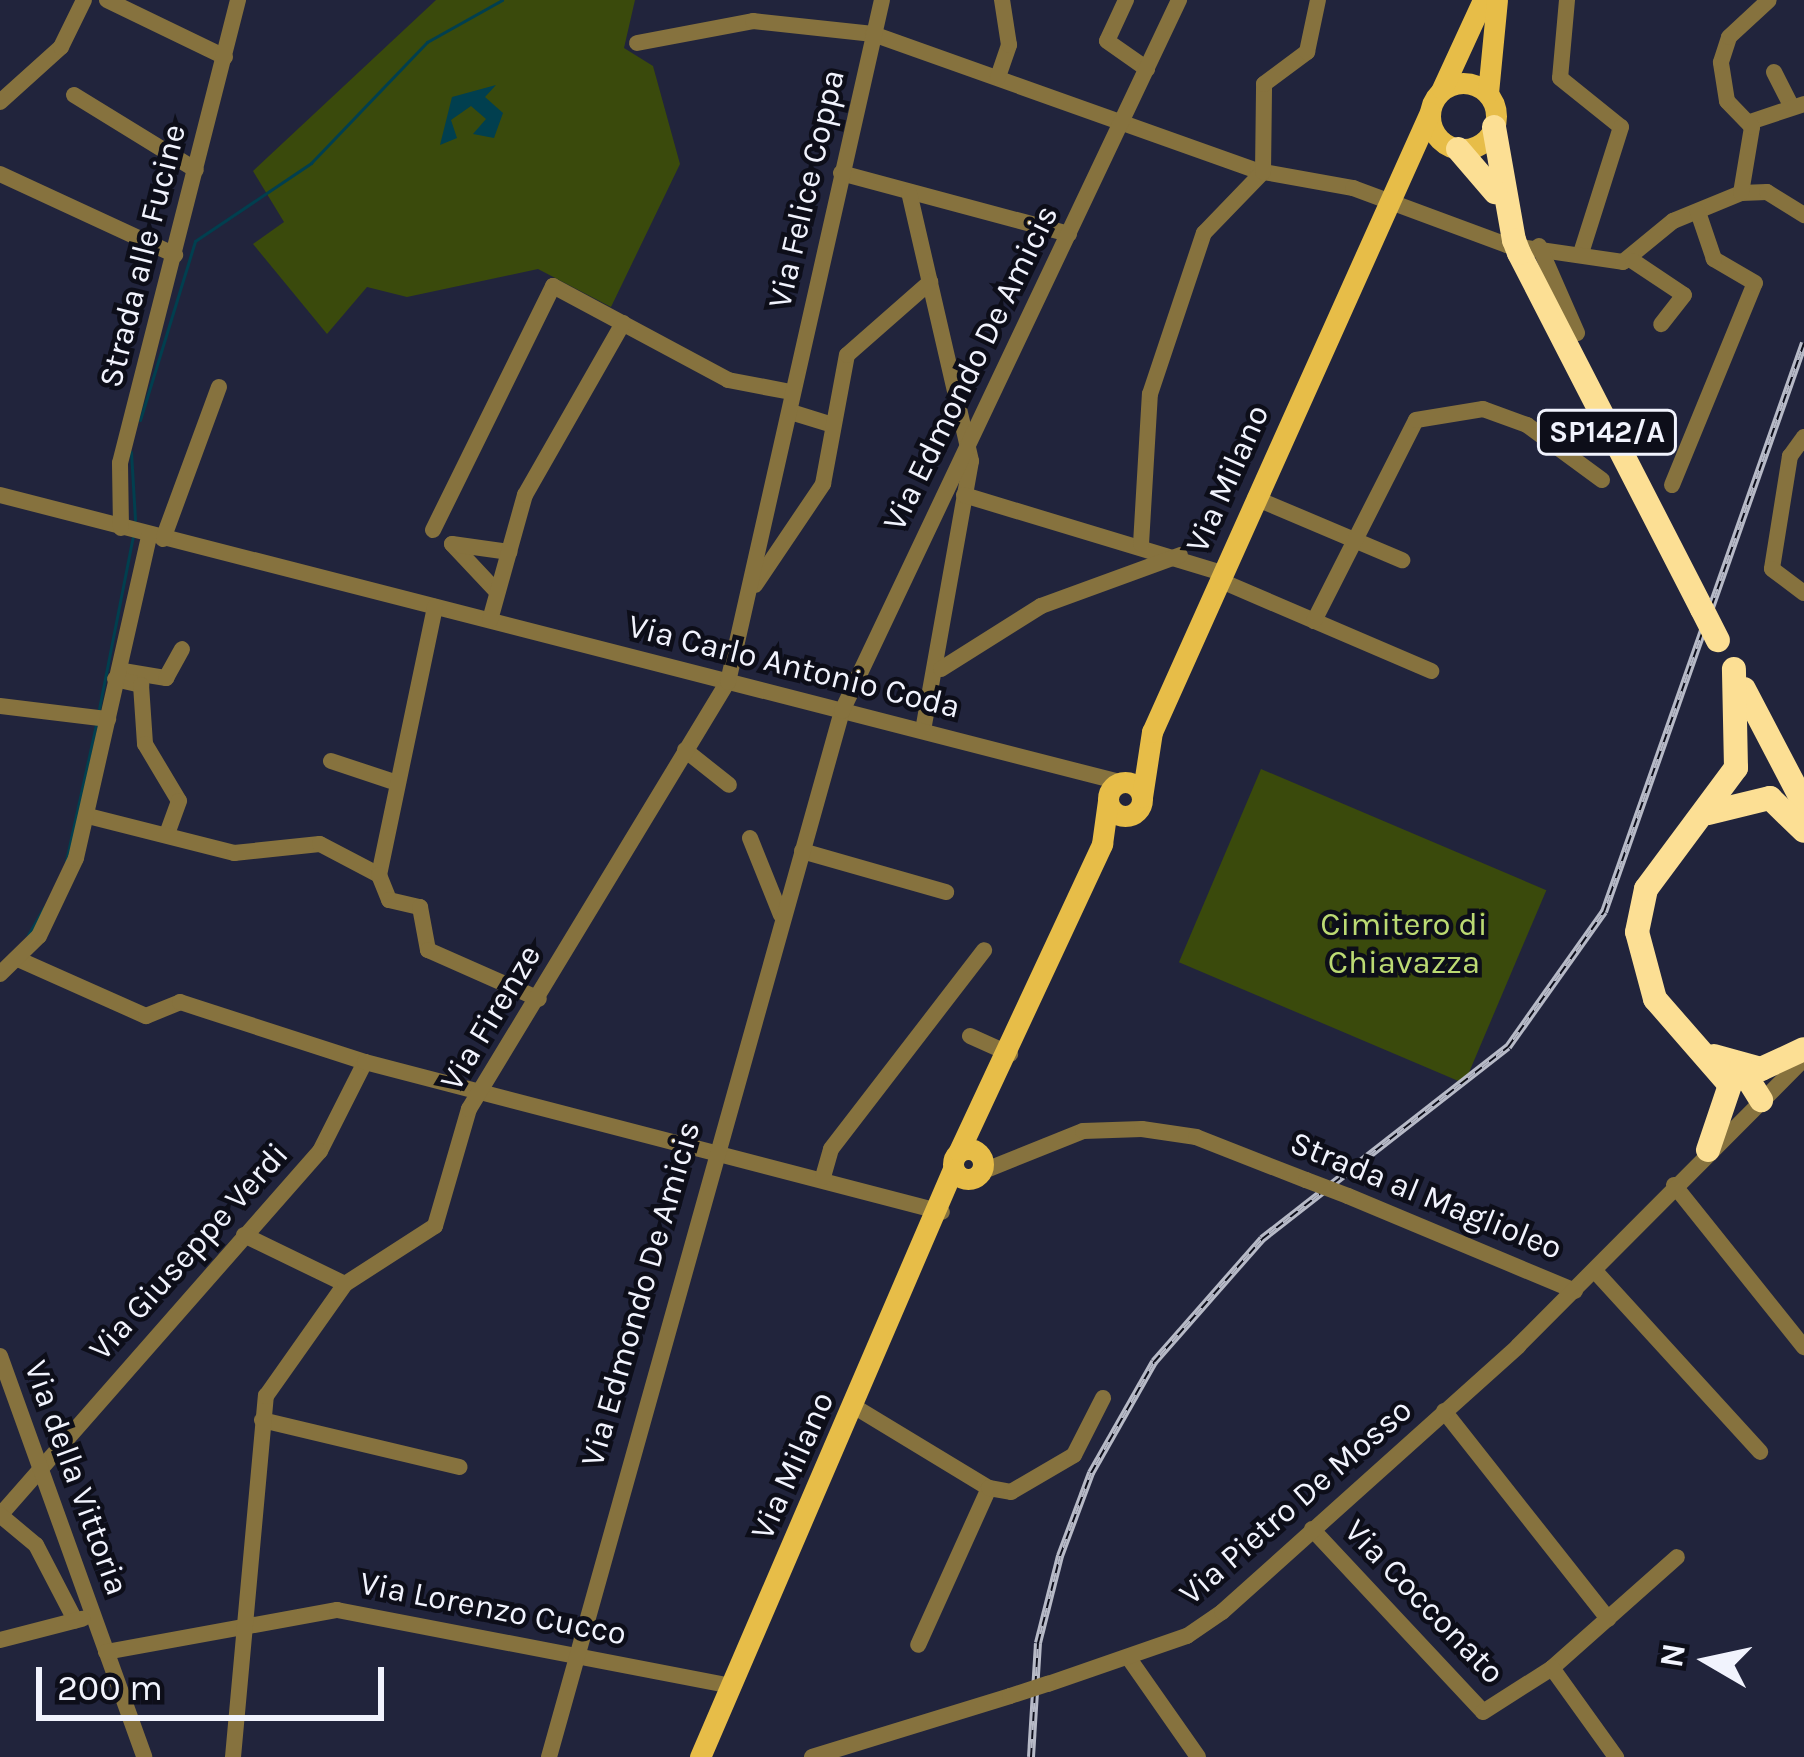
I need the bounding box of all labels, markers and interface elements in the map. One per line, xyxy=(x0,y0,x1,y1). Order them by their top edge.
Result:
street label: Via Felice Coppa xyxy=(760,66,854,312)
street label: Strada alle Fucine xyxy=(91,120,195,392)
street label: Via Edmondo De Amicis xyxy=(875,199,1067,537)
street label: Via Milano xyxy=(1178,399,1278,559)
road number: SP142/A xyxy=(1535,408,1679,456)
street label: Via Carlo Antonio Coda xyxy=(624,607,964,727)
park label: Cimitero di Chiavazza xyxy=(1320,905,1488,983)
street label: Via Firenze xyxy=(432,938,550,1098)
street label: Via Edmondo De Amicis xyxy=(573,1117,709,1471)
street label: Strada al Maglioleo xyxy=(1284,1123,1568,1269)
street label: Via Giuseppe Verdi xyxy=(81,1135,297,1369)
street label: Via della Vittoria xyxy=(15,1355,137,1601)
street label: Via Milano xyxy=(743,1386,843,1546)
street label: Via Pietro De Mosso xyxy=(1172,1390,1420,1614)
street label: Via Cocconato xyxy=(1336,1512,1512,1692)
street label: Via Lorenzo Cucco xyxy=(356,1564,630,1654)
north arrow xyxy=(1648,1601,1768,1721)
text: N xyxy=(1652,1641,1693,1670)
scale bar xyxy=(42,1643,390,1717)
text: 200 m xyxy=(57,1667,163,1709)

